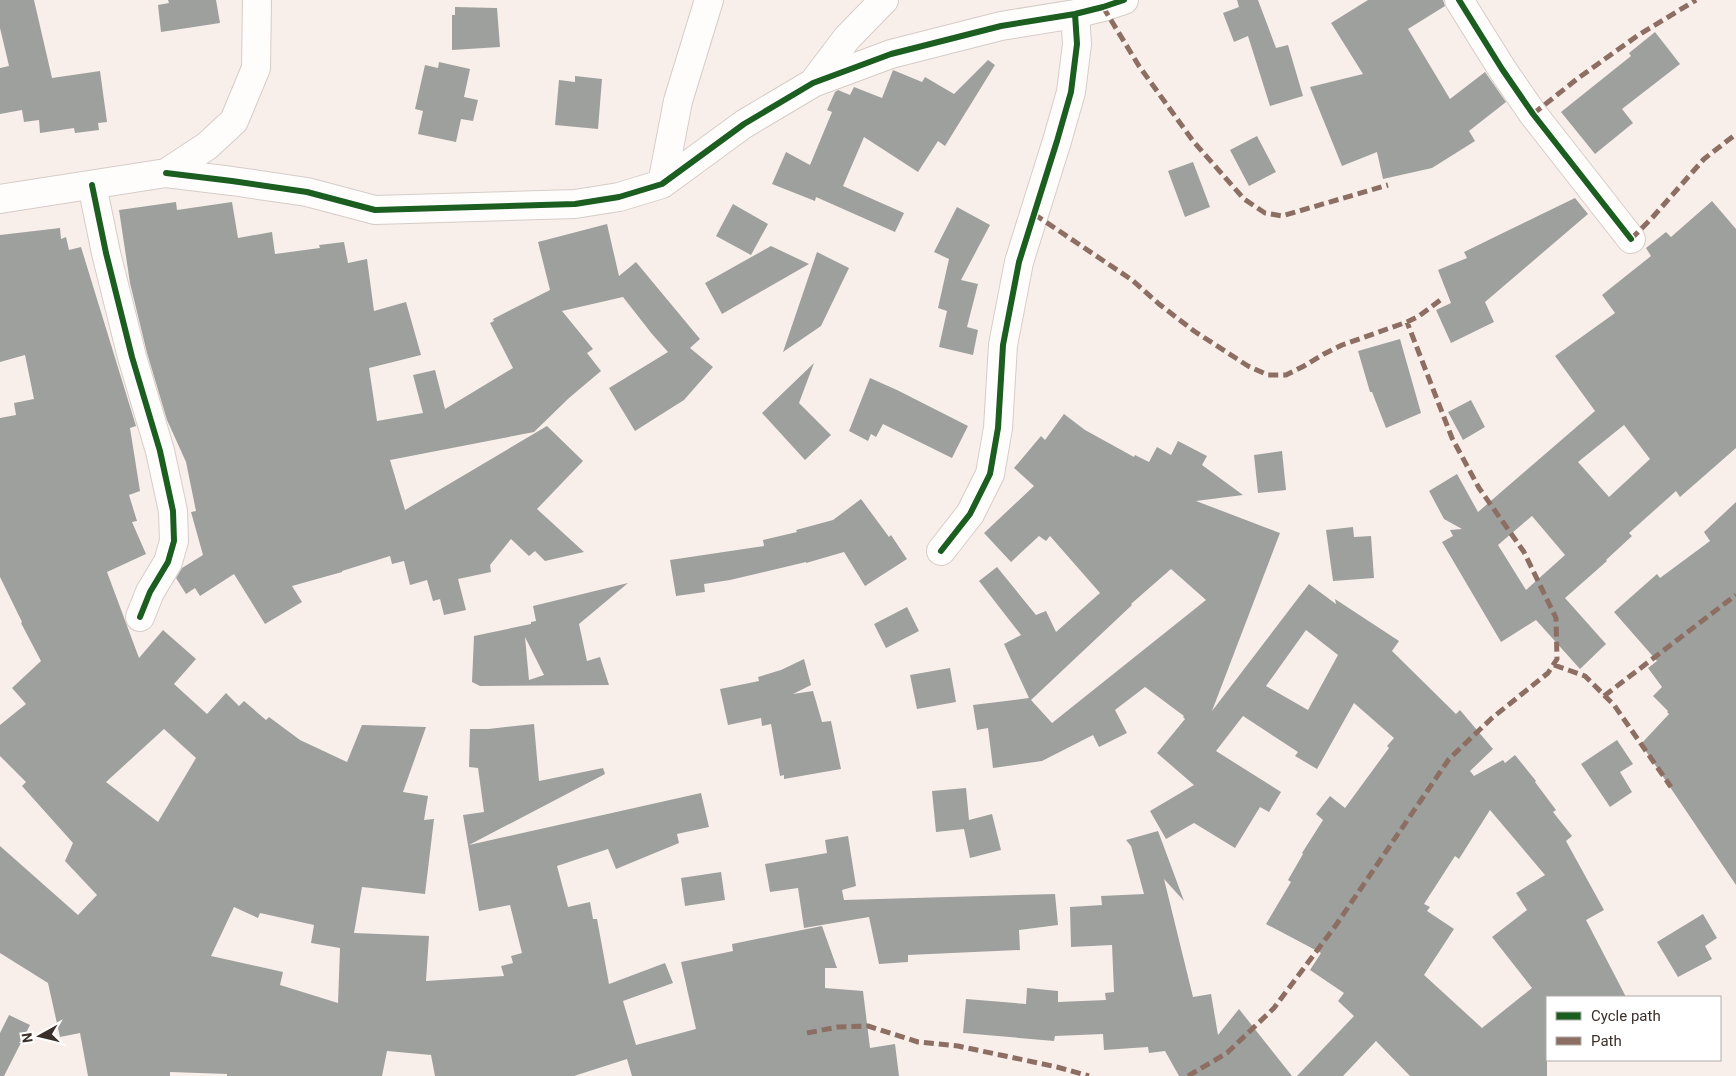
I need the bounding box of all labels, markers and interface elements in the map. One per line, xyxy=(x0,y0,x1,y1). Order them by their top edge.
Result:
legend xyxy=(1546,996,1721,1061)
text: Cycle path xyxy=(1591,1007,1661,1025)
north arrow xyxy=(15,1011,65,1061)
text: N xyxy=(19,1032,36,1044)
text: Path xyxy=(1591,1032,1622,1050)

